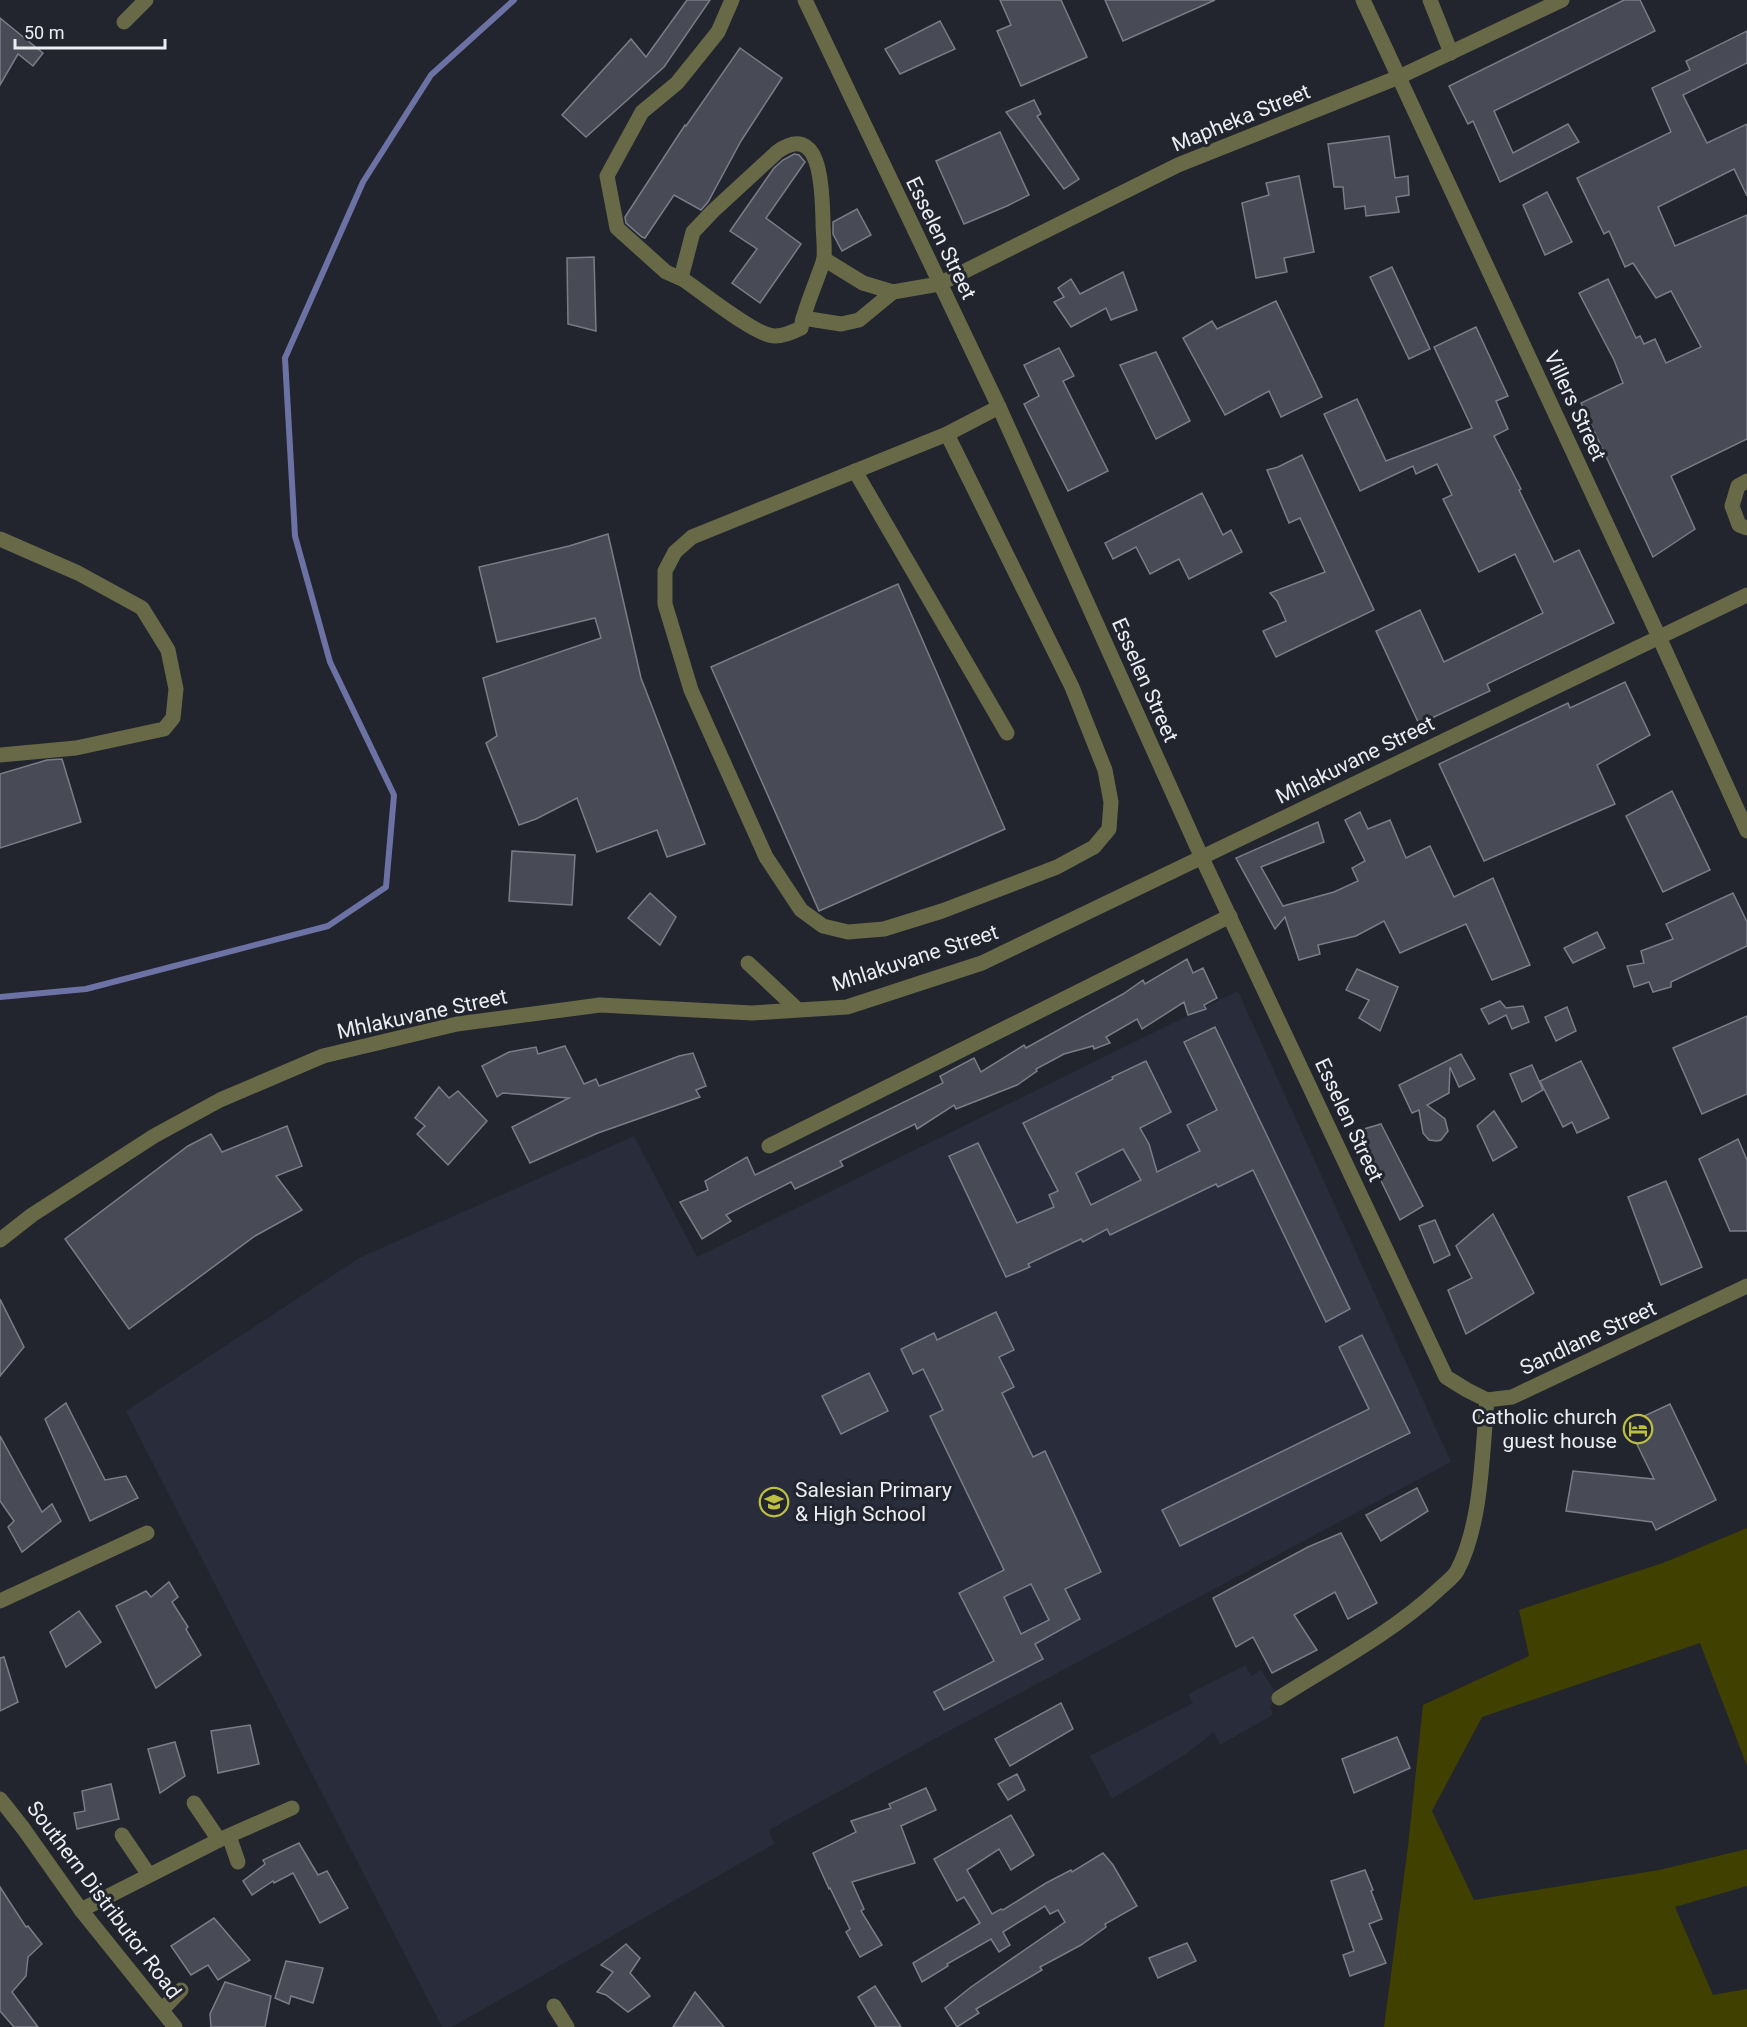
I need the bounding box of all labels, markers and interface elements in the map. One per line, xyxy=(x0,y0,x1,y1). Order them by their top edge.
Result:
scale bar xyxy=(15,12,165,50)
text: 50 m xyxy=(24,22,64,43)
street label: Mapheka Street xyxy=(1168,79,1314,157)
street label: Esselen Street xyxy=(901,173,981,303)
street label: Villers Street xyxy=(1539,347,1611,465)
street label: Esselen Street xyxy=(1107,614,1183,746)
street label: Mhlakuvane Street xyxy=(1272,711,1438,809)
street label: Mhlakuvane Street xyxy=(829,920,1001,996)
street label: Mhlakuvane Street xyxy=(335,984,509,1044)
street label: Esselen Street xyxy=(1310,1055,1388,1186)
street label: Sandlane Street xyxy=(1516,1296,1660,1380)
place label: Catholic church guest house xyxy=(1471,1405,1617,1453)
hotel icon: Catholic church guest house xyxy=(1622,1413,1654,1445)
place label: Salesian Primary & High School xyxy=(795,1478,952,1526)
school or university icon: Salesian Primary & High School xyxy=(758,1486,790,1518)
street label: Southern Distributor Road xyxy=(22,1797,186,2003)

